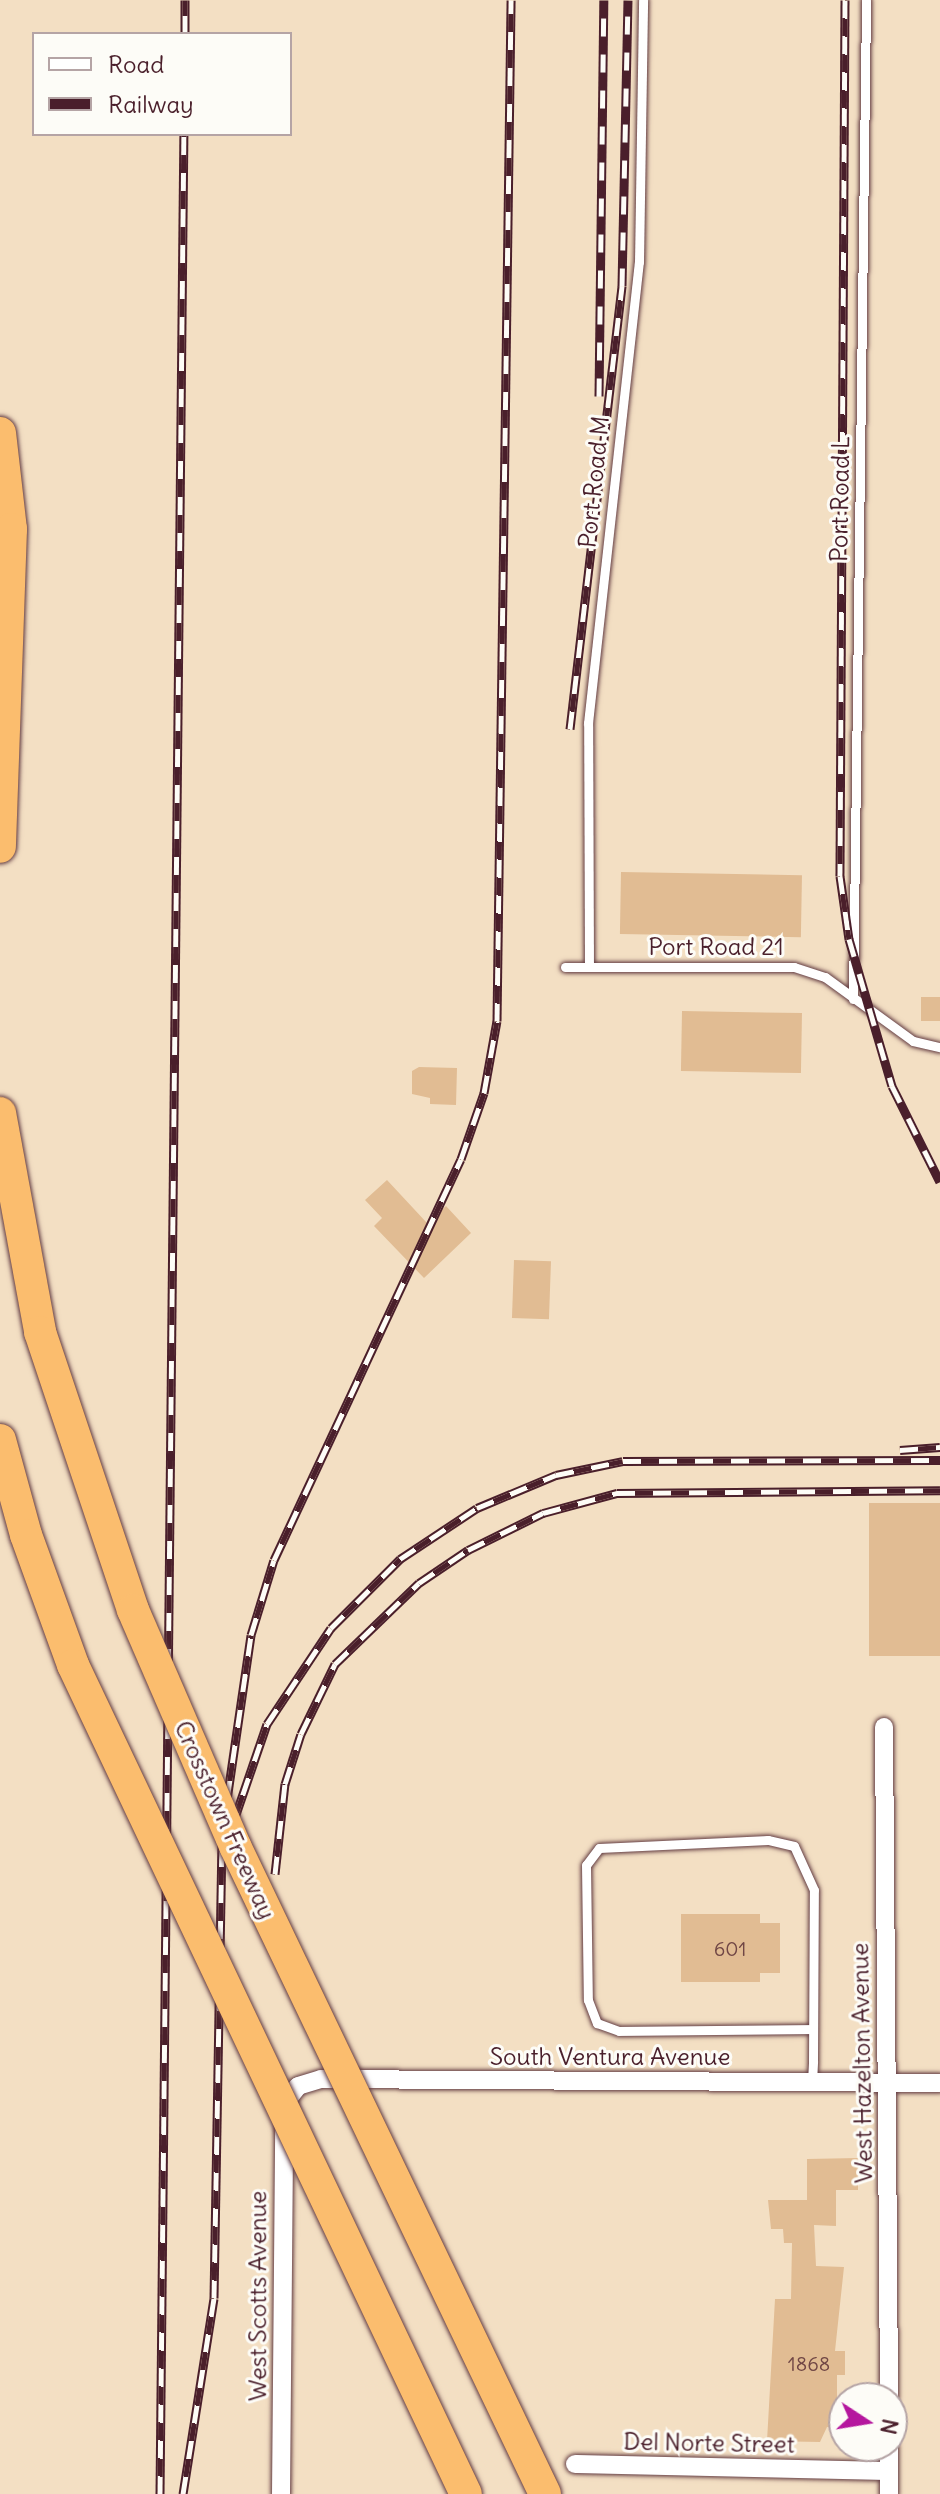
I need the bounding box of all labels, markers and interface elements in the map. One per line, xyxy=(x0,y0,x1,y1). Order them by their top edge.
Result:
legend xyxy=(32,32,292,136)
text: Road xyxy=(108,49,164,79)
text: Railway xyxy=(108,89,194,119)
street label: Port Road M xyxy=(573,415,615,549)
street label: Port Road L xyxy=(825,436,855,562)
street label: Port Road 21 xyxy=(648,933,784,961)
street label: Crosstown Freeway xyxy=(168,1716,282,1924)
house number: 601 xyxy=(714,1936,746,1960)
street label: West Hazelton Avenue xyxy=(846,1943,878,2183)
street label: South Ventura Avenue xyxy=(490,2043,730,2071)
street label: West Scotts Avenue xyxy=(244,2191,272,2401)
house number: 1868 xyxy=(788,2351,830,2375)
north arrow xyxy=(828,2382,908,2462)
text: N xyxy=(874,2416,905,2437)
street label: Del Norte Street xyxy=(623,2427,795,2459)

